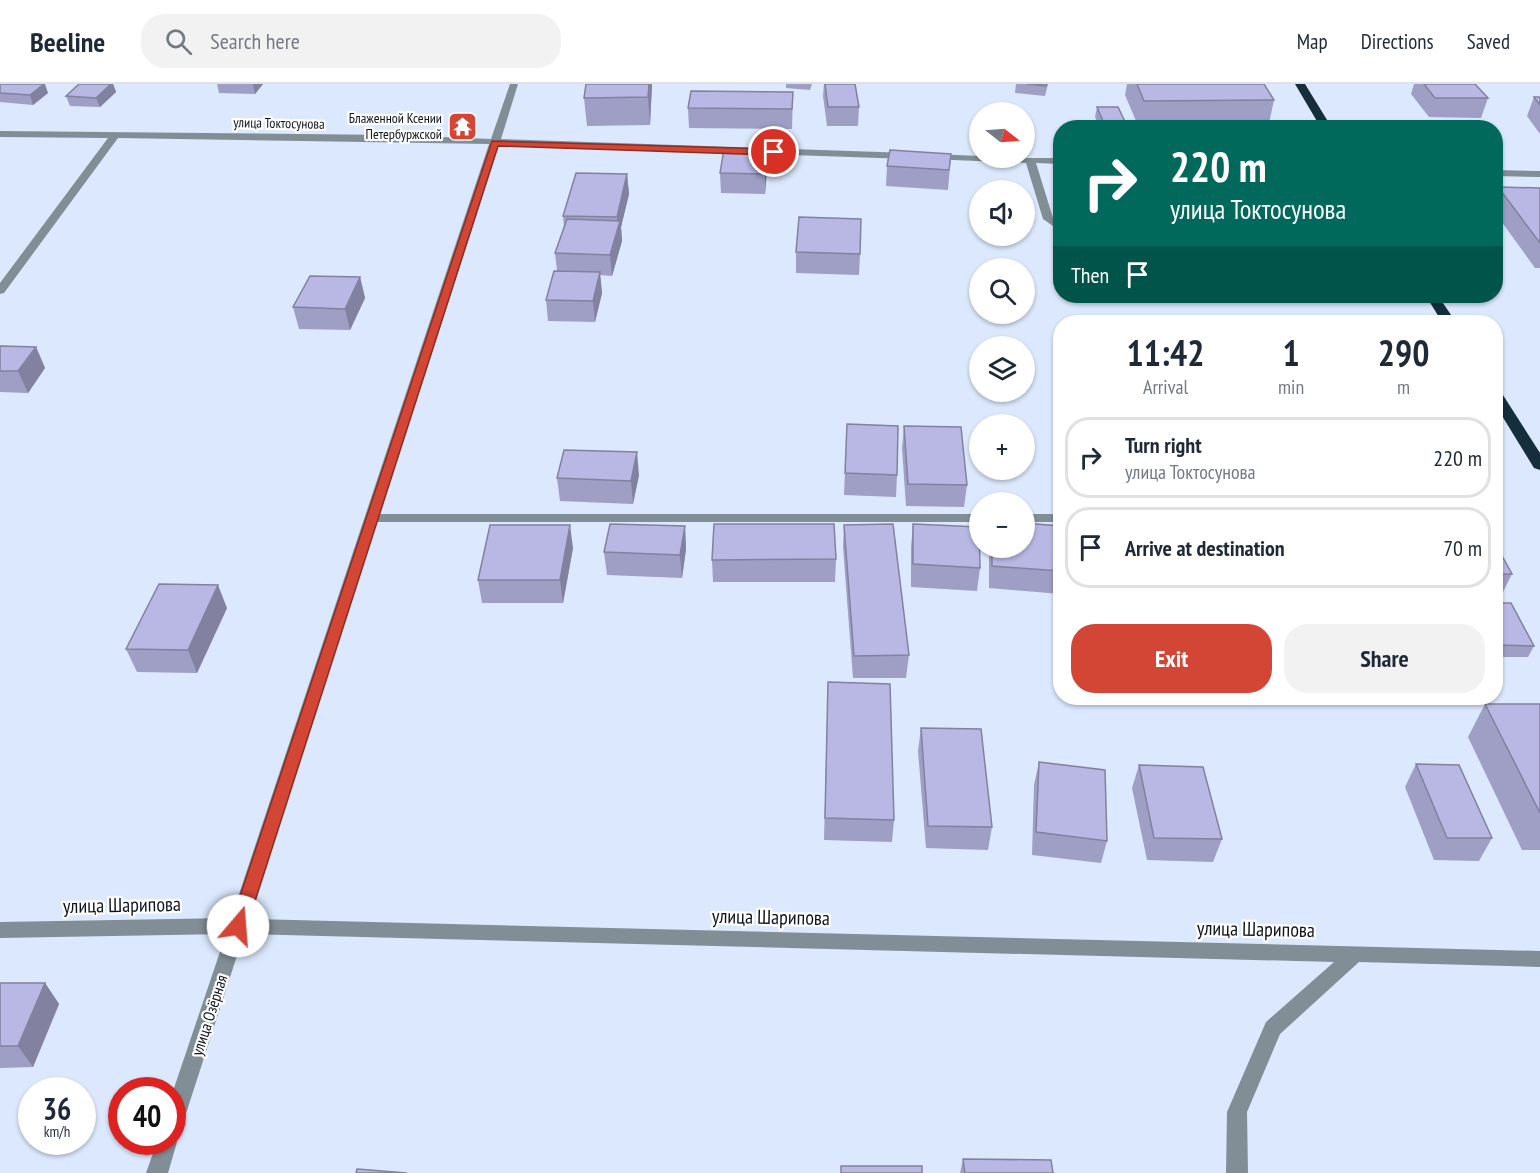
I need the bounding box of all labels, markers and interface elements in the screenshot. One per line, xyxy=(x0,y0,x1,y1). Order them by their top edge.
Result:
search box xyxy=(141,14,561,68)
text: Beeline xyxy=(30,23,105,60)
icon: search xyxy=(162,25,195,58)
text: Search here xyxy=(210,27,300,55)
text: Map xyxy=(1297,28,1328,55)
text: Directions xyxy=(1361,28,1434,55)
text: Saved xyxy=(1467,28,1510,55)
north arrow xyxy=(969,102,1035,168)
map controls xyxy=(969,102,1035,558)
place label: Блаженной Ксении Петербуржской xyxy=(349,109,442,143)
temple icon: Блаженной Ксении Петербуржской xyxy=(447,110,479,142)
street label: улица Токтосунова xyxy=(233,113,325,133)
pin xyxy=(748,126,799,177)
icon: arrive xyxy=(757,135,790,168)
text: 220 m xyxy=(1170,139,1267,194)
icon: right xyxy=(1071,144,1149,222)
button: sound xyxy=(969,180,1035,246)
text: улица Токтосунова xyxy=(1170,192,1346,226)
button: search xyxy=(969,258,1035,324)
icon: arrive xyxy=(1121,258,1154,291)
text: Then xyxy=(1071,261,1109,289)
text: 11:42 xyxy=(1127,329,1204,376)
text: 1 xyxy=(1282,329,1300,376)
text: 290 xyxy=(1378,329,1429,376)
button: layers xyxy=(969,336,1035,402)
text: Arrival xyxy=(1143,374,1188,400)
text: min xyxy=(1278,374,1304,400)
text: m xyxy=(1397,374,1410,400)
button: + xyxy=(969,414,1035,480)
text: Turn right xyxy=(1125,431,1202,459)
icon: right xyxy=(1074,441,1107,474)
text: 220 m xyxy=(1433,444,1482,472)
text: улица Токтосунова xyxy=(1125,459,1256,485)
button: − xyxy=(969,492,1035,558)
icon: arrive xyxy=(1074,531,1107,564)
text: Arrive at destination xyxy=(1125,534,1285,562)
text: 70 m xyxy=(1443,534,1482,562)
button: Exit xyxy=(1071,624,1272,693)
button: Share xyxy=(1284,624,1485,693)
street label: улица Шарипова xyxy=(63,891,181,919)
position arrow xyxy=(206,894,270,958)
street label: улица Шарипова xyxy=(712,903,830,931)
street label: улица Шарипова xyxy=(1197,915,1315,943)
street label: улица Озёрная xyxy=(187,972,231,1058)
speed limit sign: 40 xyxy=(108,1077,186,1155)
text: 36 xyxy=(43,1089,71,1128)
text: km/h xyxy=(44,1122,70,1141)

